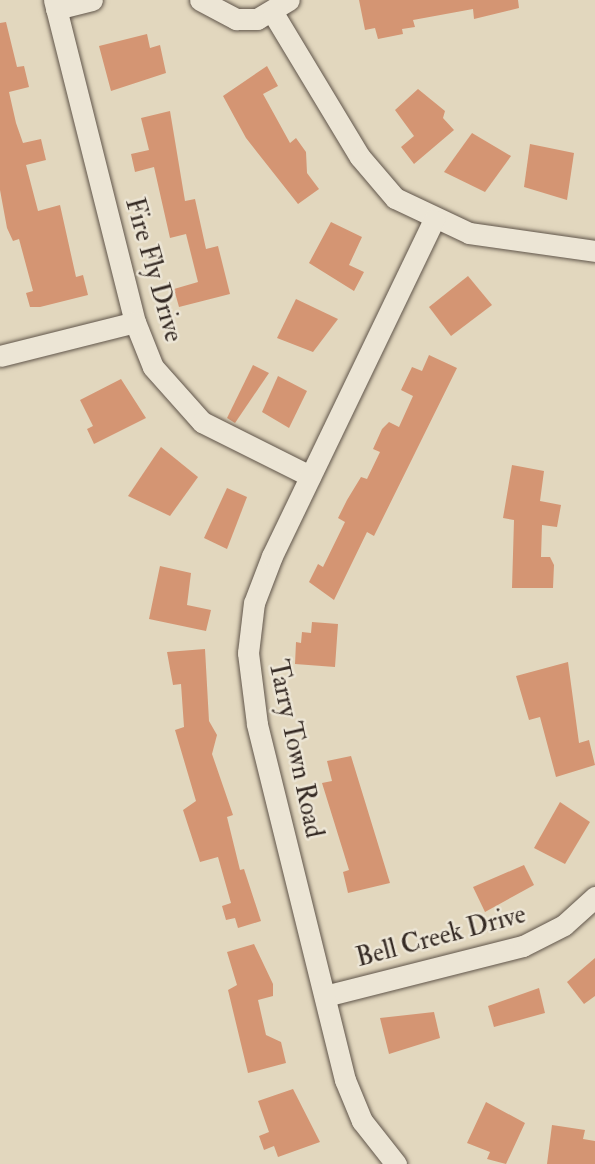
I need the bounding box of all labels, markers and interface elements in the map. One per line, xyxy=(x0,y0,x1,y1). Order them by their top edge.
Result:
street label: Fire Fly Drive xyxy=(118,194,188,346)
street label: Tarry Town Road xyxy=(261,657,329,841)
street label: Bell Creek Drive xyxy=(353,899,529,975)

